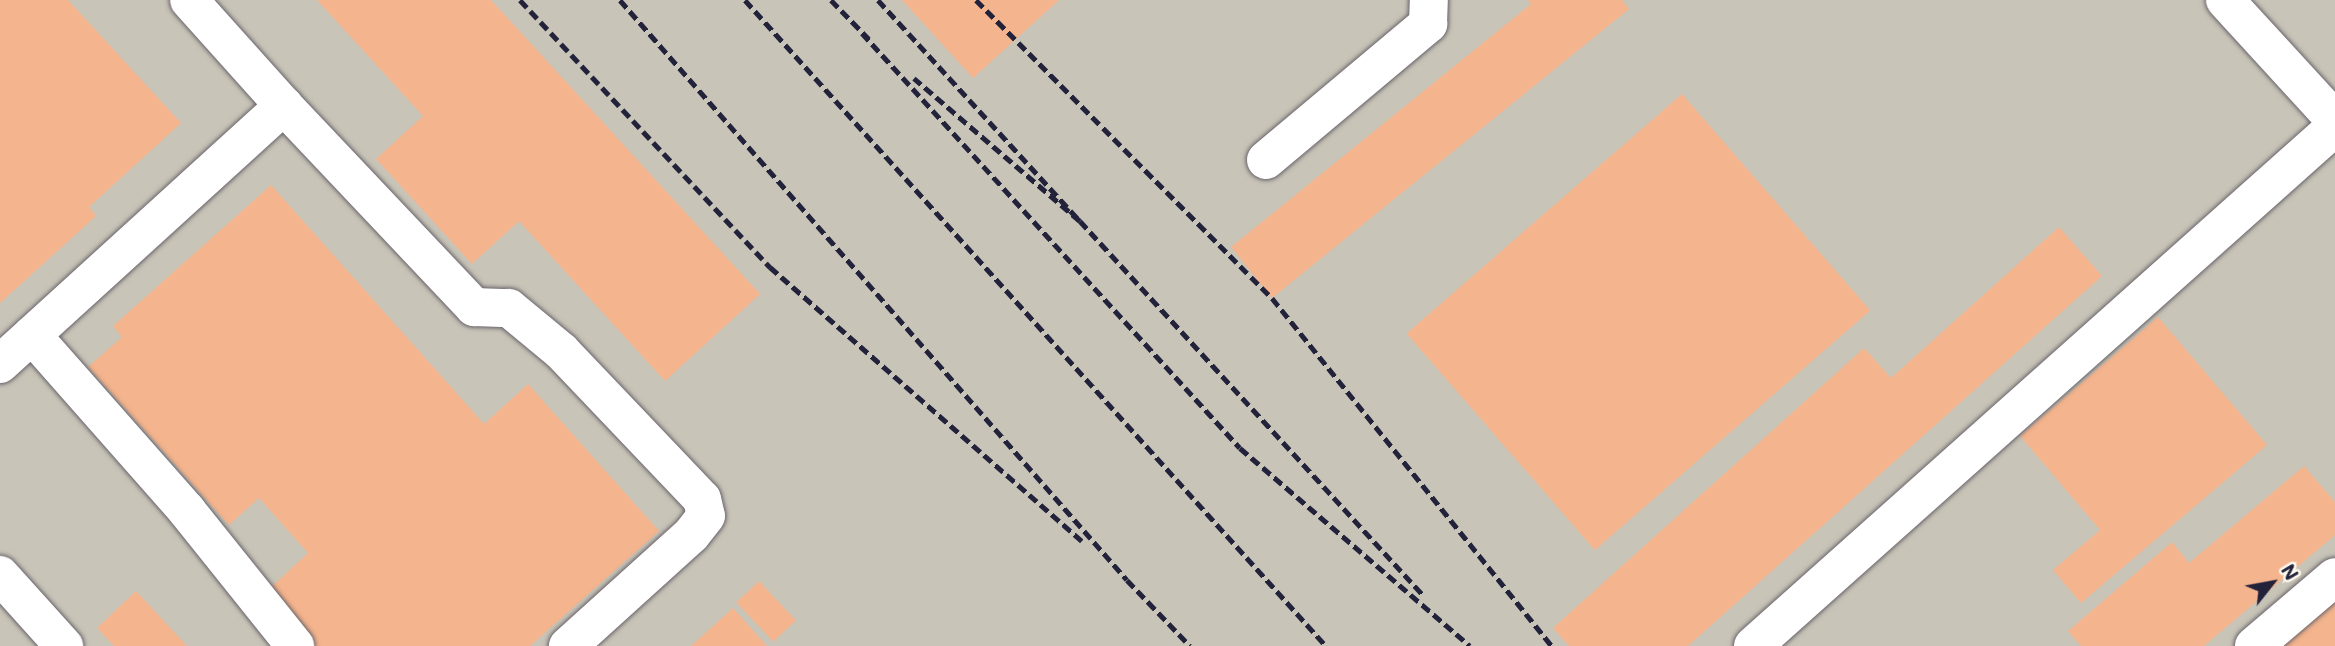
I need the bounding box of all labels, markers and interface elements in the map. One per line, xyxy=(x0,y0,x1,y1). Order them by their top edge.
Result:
north arrow xyxy=(2237,548,2307,618)
text: N xyxy=(2276,559,2305,585)

